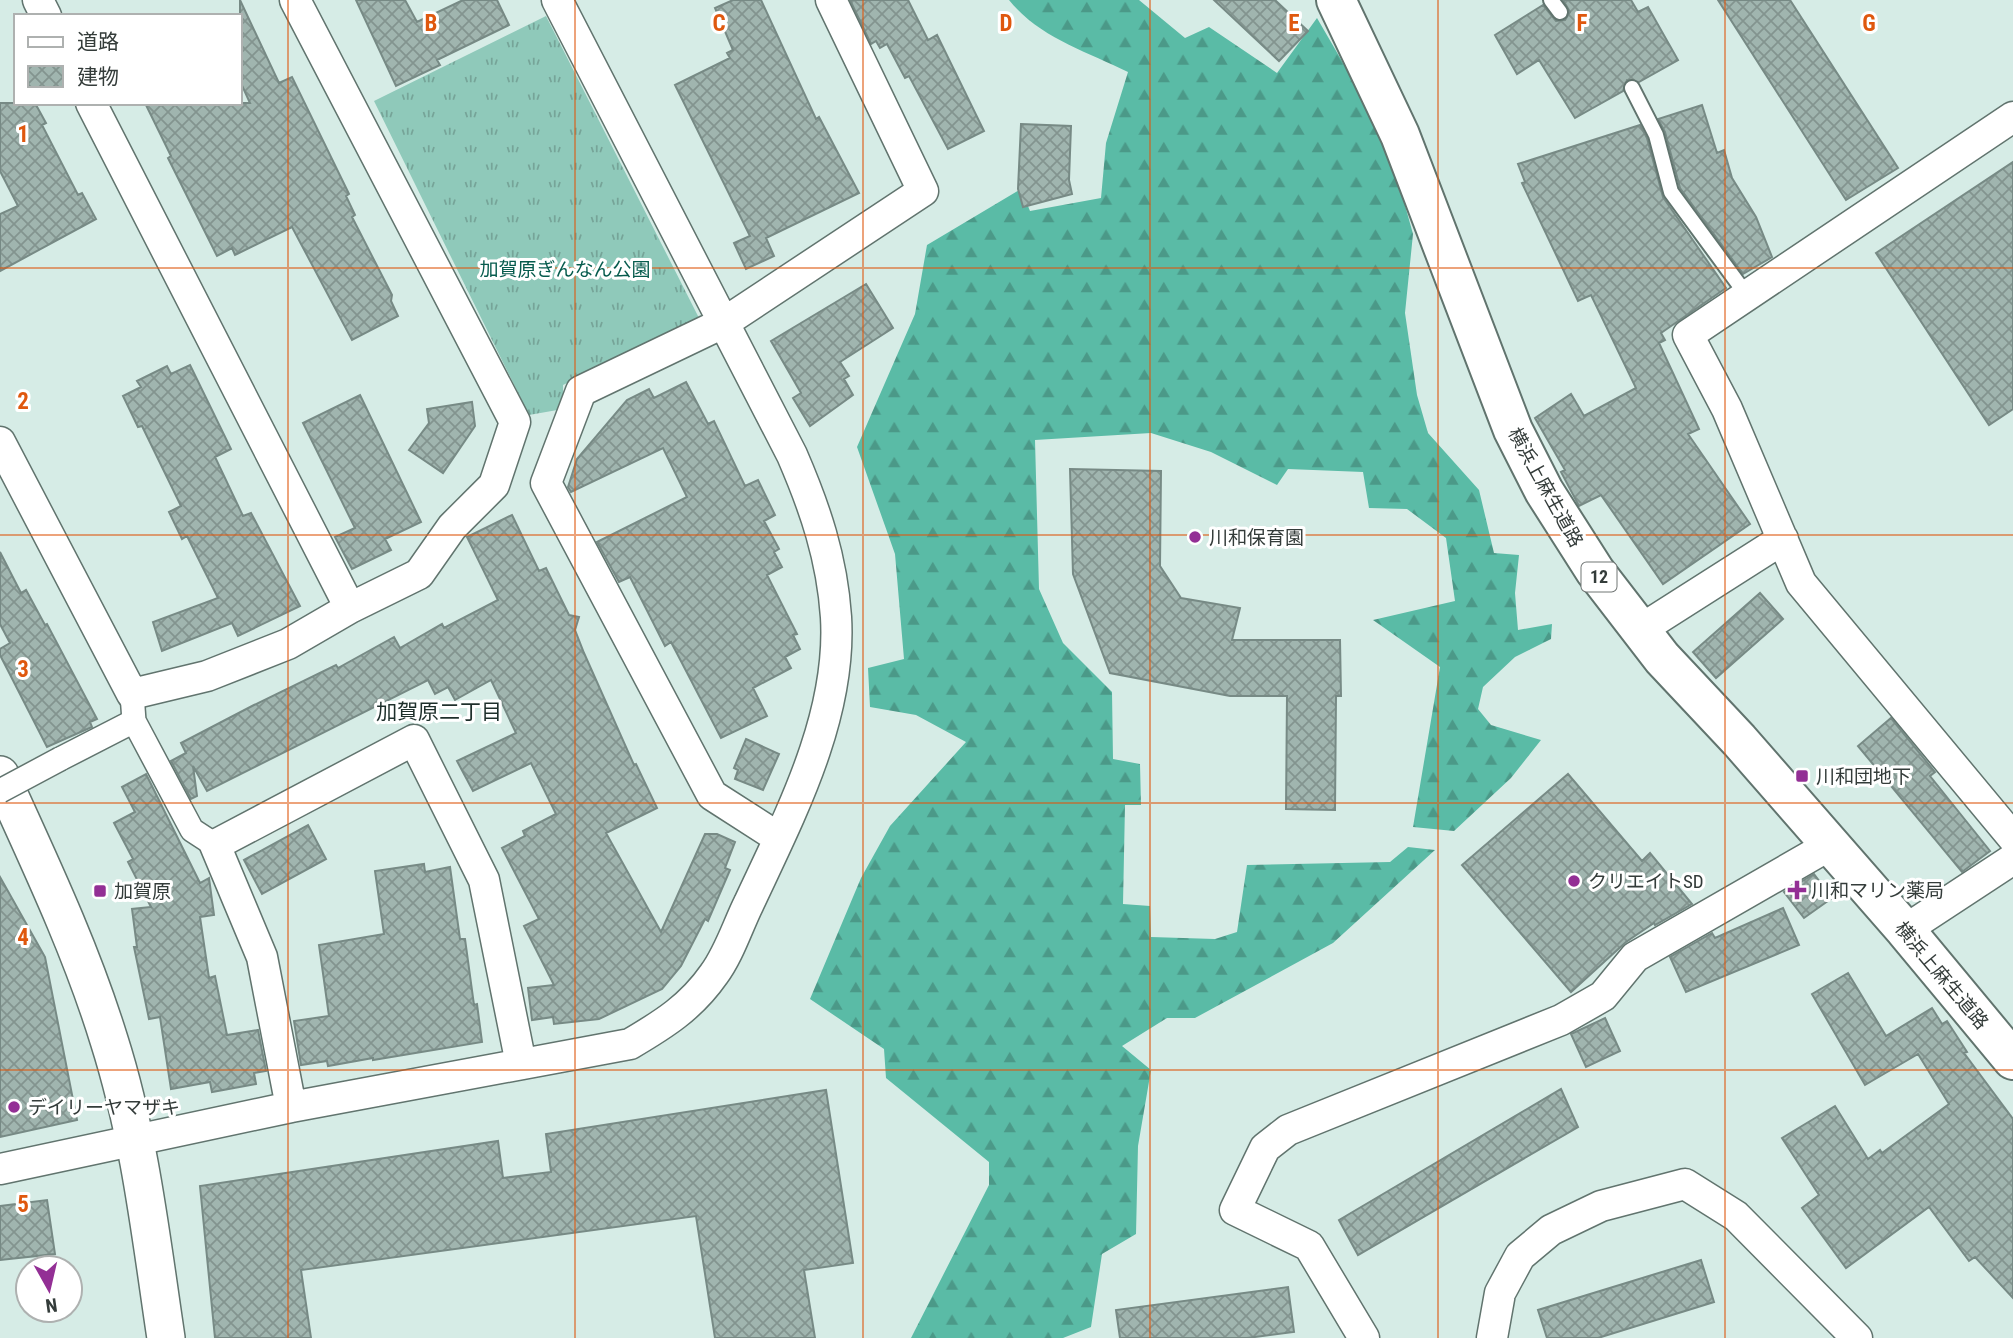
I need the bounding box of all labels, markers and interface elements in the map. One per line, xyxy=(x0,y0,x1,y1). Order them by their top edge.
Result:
text: B xyxy=(425,10,437,37)
text: C xyxy=(712,10,726,37)
text: D xyxy=(1000,10,1013,37)
text: E xyxy=(1288,10,1300,37)
text: F xyxy=(1577,10,1588,37)
text: G xyxy=(1862,10,1876,37)
legend xyxy=(14,14,242,105)
text: 道路 xyxy=(77,30,119,54)
text: 建物 xyxy=(77,65,119,89)
text: 1 xyxy=(17,121,29,148)
park label: 加賀原ぎんなん公園 xyxy=(479,258,651,281)
text: 2 xyxy=(17,388,29,415)
street label: 横浜上麻生道路 xyxy=(1503,423,1588,551)
place label: 川和保育園 xyxy=(1209,526,1304,549)
marker: 川和保育園 xyxy=(1187,529,1203,545)
road number: 12 xyxy=(1582,562,1616,592)
text: 3 xyxy=(17,656,29,683)
district label: 加賀原二丁目 xyxy=(376,700,502,724)
place label: 川和団地下 xyxy=(1816,765,1911,788)
marker: 川和団地下 xyxy=(1794,768,1810,784)
place label: クリエイトSD xyxy=(1588,870,1704,893)
marker: クリエイトSD xyxy=(1566,873,1582,889)
place label: 川和マリン薬局 xyxy=(1811,879,1944,902)
place label: 加賀原 xyxy=(114,880,171,903)
marker: 川和マリン薬局 xyxy=(1789,882,1805,898)
marker: 加賀原 xyxy=(92,883,108,899)
street label: 横浜上麻生道路 xyxy=(1890,917,1993,1034)
text: 4 xyxy=(17,924,29,951)
place label: デイリーヤマザキ xyxy=(28,1096,180,1119)
marker: デイリーヤマザキ xyxy=(6,1099,22,1115)
text: 5 xyxy=(17,1191,29,1218)
north arrow xyxy=(14,1254,84,1324)
text: N xyxy=(44,1293,59,1318)

